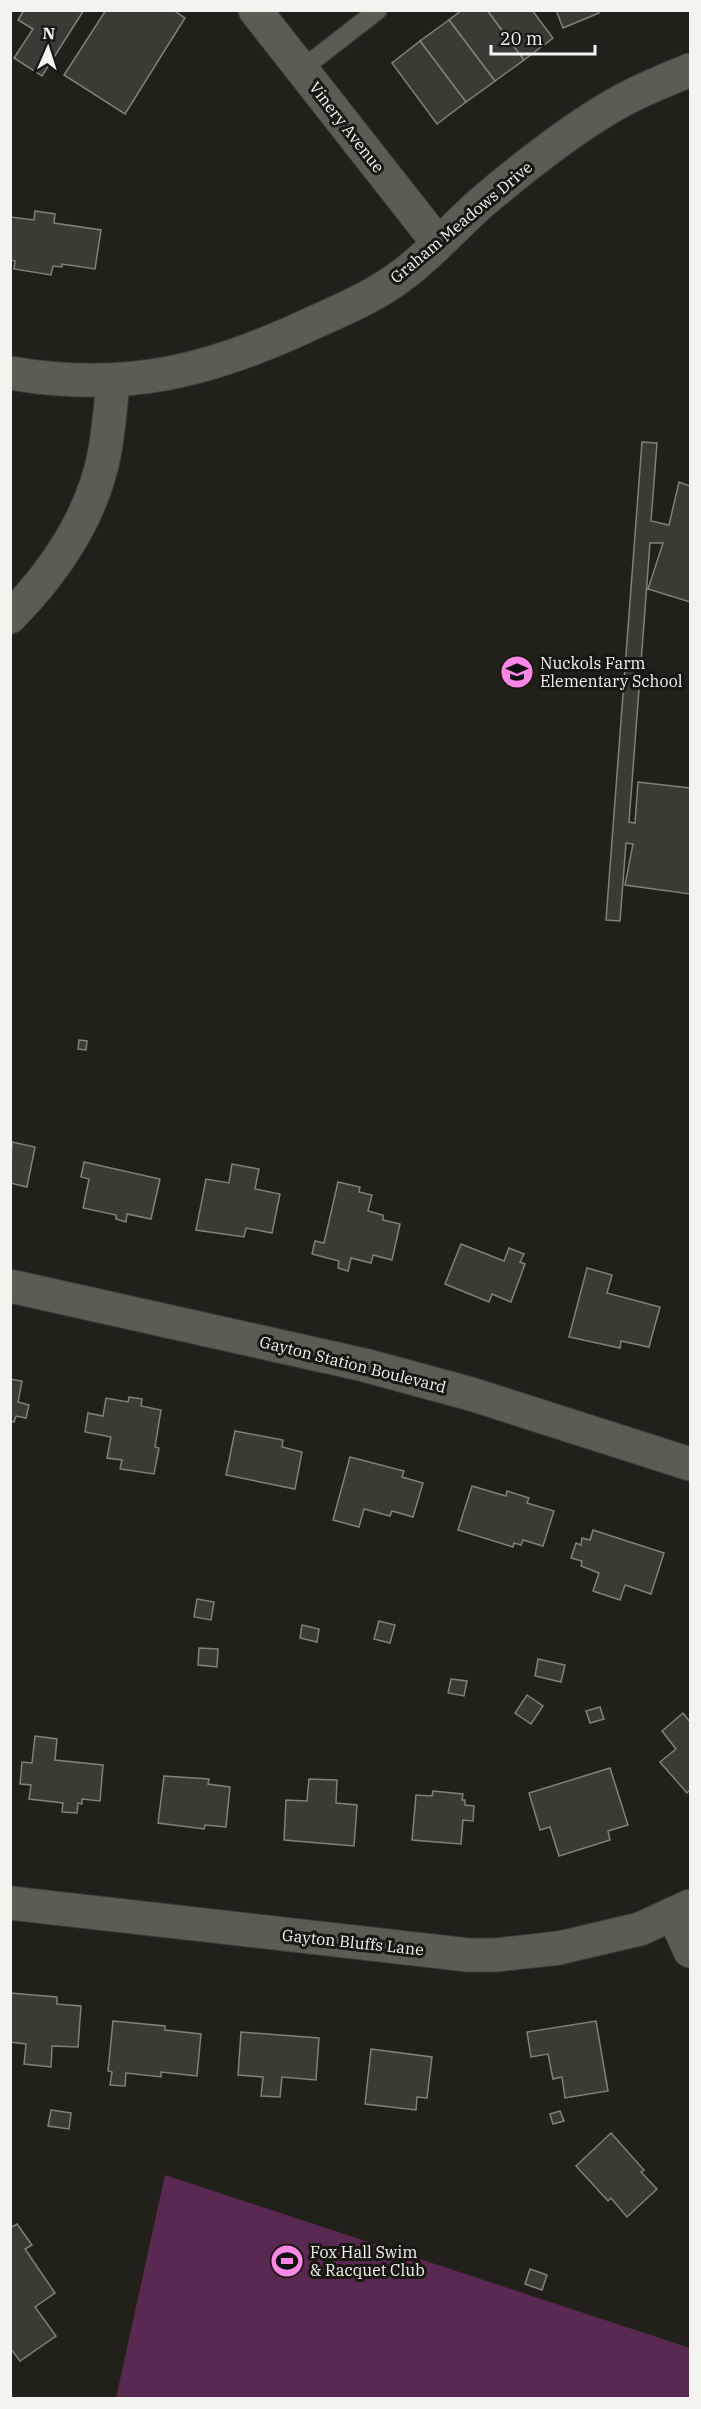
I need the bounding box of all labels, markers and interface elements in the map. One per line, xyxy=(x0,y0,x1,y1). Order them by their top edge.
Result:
north arrow xyxy=(18,18,78,78)
scale bar xyxy=(491,18,594,56)
text: N xyxy=(42,23,56,43)
text: 20 m xyxy=(500,27,543,50)
street label: Vinery Avenue xyxy=(305,77,389,177)
street label: Graham Meadows Drive xyxy=(386,157,536,287)
place label: Nuckols Farm Elementary School xyxy=(540,653,683,691)
school or university icon: Nuckols Farm Elementary School xyxy=(499,654,535,690)
street label: Gayton Station Boulevard xyxy=(258,1331,449,1397)
street label: Gayton Bluffs Lane xyxy=(281,1925,425,1959)
place label: Fox Hall Swim & Racquet Club xyxy=(310,2242,425,2280)
sports icon: Fox Hall Swim & Racquet Club xyxy=(269,2243,305,2279)

